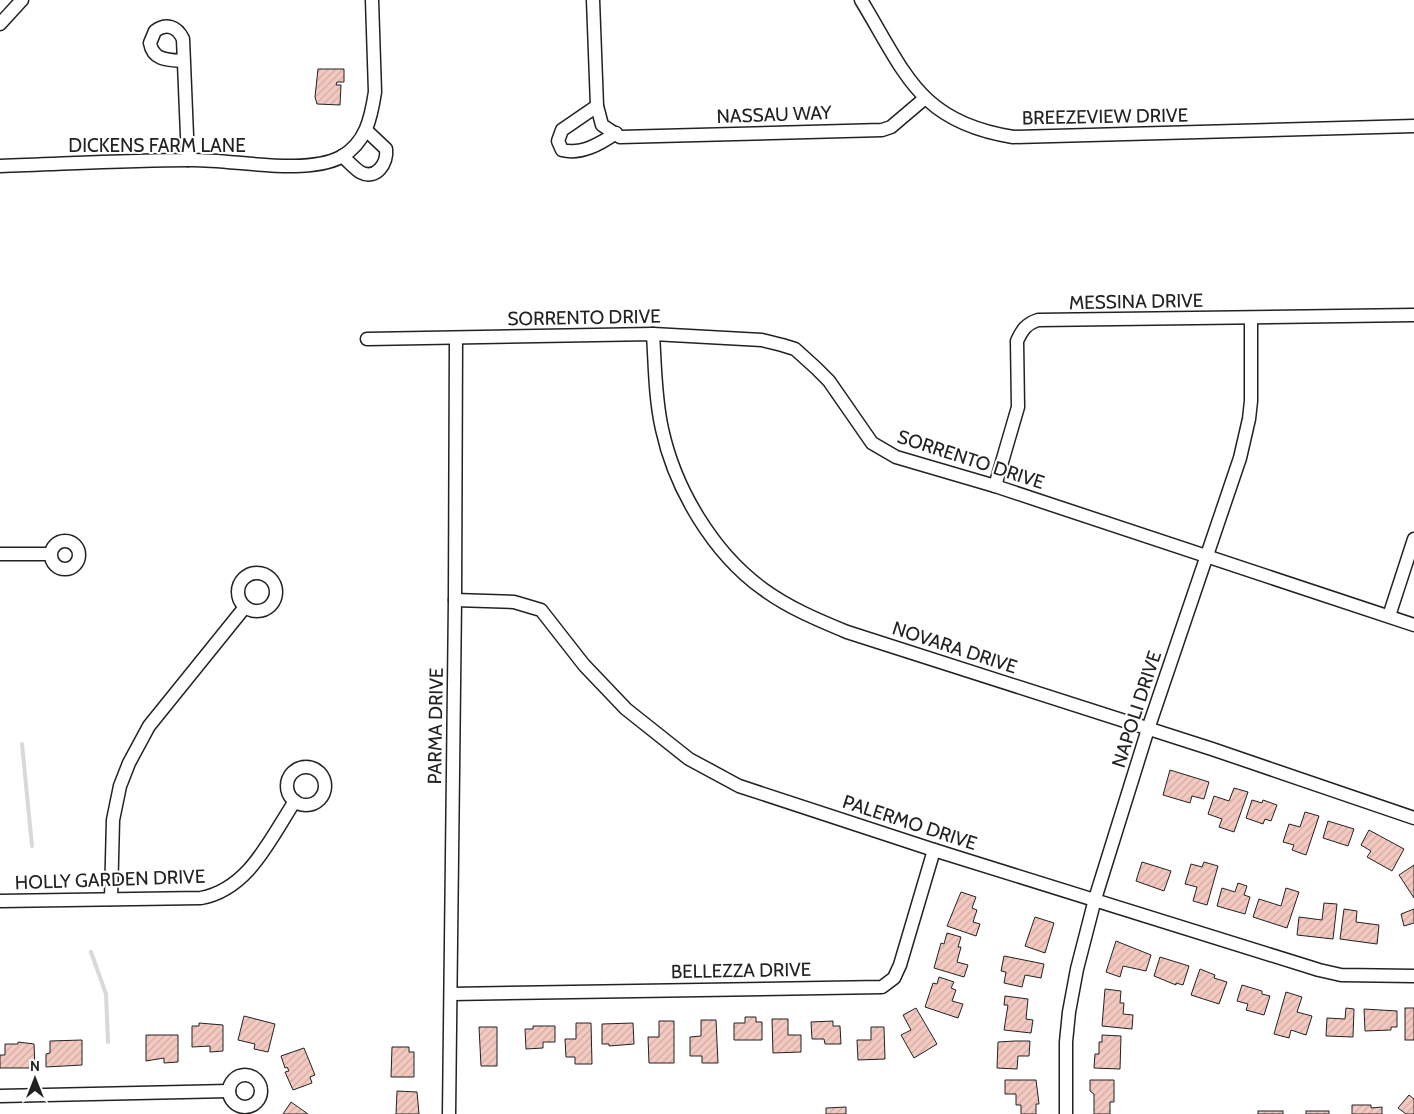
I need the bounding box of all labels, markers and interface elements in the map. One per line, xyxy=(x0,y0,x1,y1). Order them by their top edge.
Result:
street label: NASSAU WAY xyxy=(716,101,832,128)
street label: BREEZEVIEW DRIVE xyxy=(1022,104,1188,129)
street label: DICKENS FARM LANE xyxy=(68,134,246,157)
street label: MESSINA DRIVE xyxy=(1069,289,1203,314)
street label: SORRENTO DRIVE xyxy=(507,305,661,330)
street label: SORRENTO DRIVE xyxy=(894,425,1047,494)
street label: NOVARA DRIVE xyxy=(890,616,1020,678)
street label: NAPOLI DRIVE xyxy=(1107,648,1166,770)
street label: PARMA DRIVE xyxy=(423,667,448,785)
street label: PALERMO DRIVE xyxy=(840,790,980,855)
street label: HOLLY GARDEN DRIVE xyxy=(14,865,206,894)
street label: BELLEZZA DRIVE xyxy=(671,958,811,983)
north arrow xyxy=(10,1054,60,1104)
text: N xyxy=(30,1057,40,1075)

